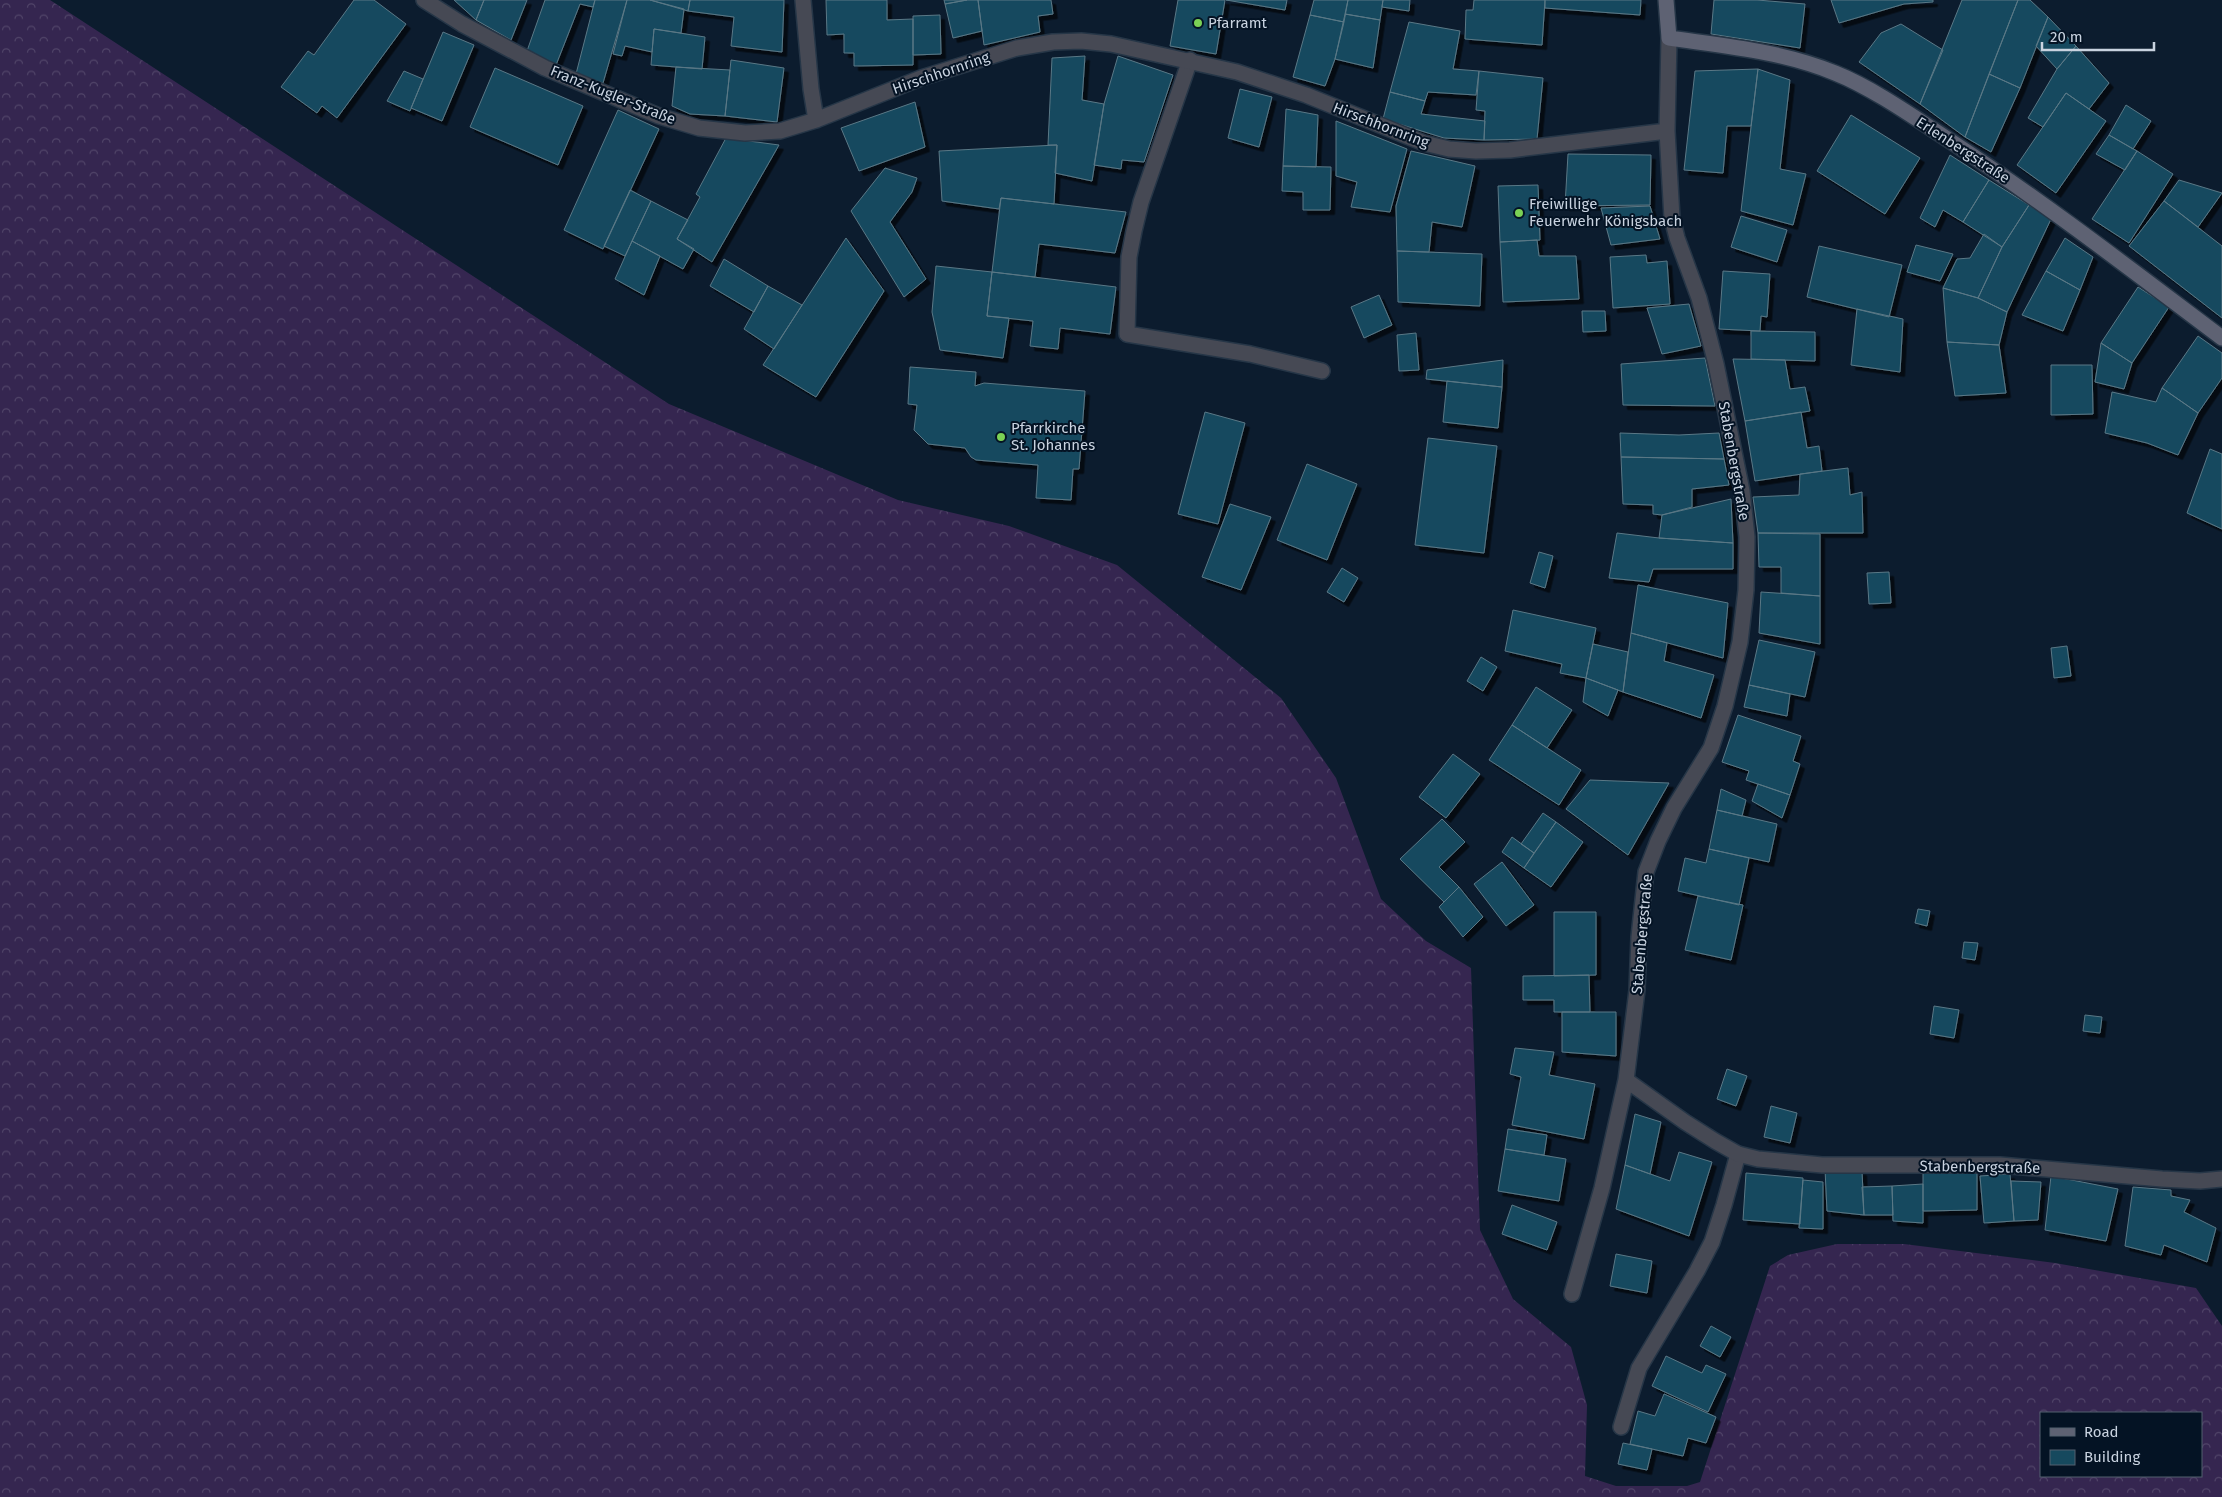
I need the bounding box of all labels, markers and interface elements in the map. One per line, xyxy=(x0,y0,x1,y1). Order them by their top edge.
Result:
place label: Pfarramt xyxy=(1208,14,1268,32)
marker: Pfarramt xyxy=(1192,17,1204,29)
scale bar xyxy=(2042,20,2154,52)
text: 20 m xyxy=(2050,28,2083,46)
street label: Hirschhornring xyxy=(890,48,992,98)
street label: Franz-Kugler-Straße xyxy=(548,62,678,128)
street label: Hirschhornring xyxy=(1330,98,1432,152)
street label: Erlenbergstraße xyxy=(1913,113,2013,187)
place label: Freiwillige Feuerwehr Königsbach xyxy=(1529,195,1682,230)
marker: Freiwillige Feuerwehr Königsbach xyxy=(1513,207,1525,219)
street label: Stabenbergstraße xyxy=(1715,400,1753,522)
place label: Pfarrkirche St. Johannes xyxy=(1011,419,1095,454)
marker: Pfarrkirche St. Johannes xyxy=(995,431,1007,443)
street label: Stabenbergstraße xyxy=(1628,873,1656,995)
street label: Stabenbergstraße xyxy=(1919,1157,2041,1177)
legend xyxy=(2040,1412,2202,1477)
text: Road xyxy=(2084,1423,2119,1441)
text: Building xyxy=(2084,1448,2140,1466)

